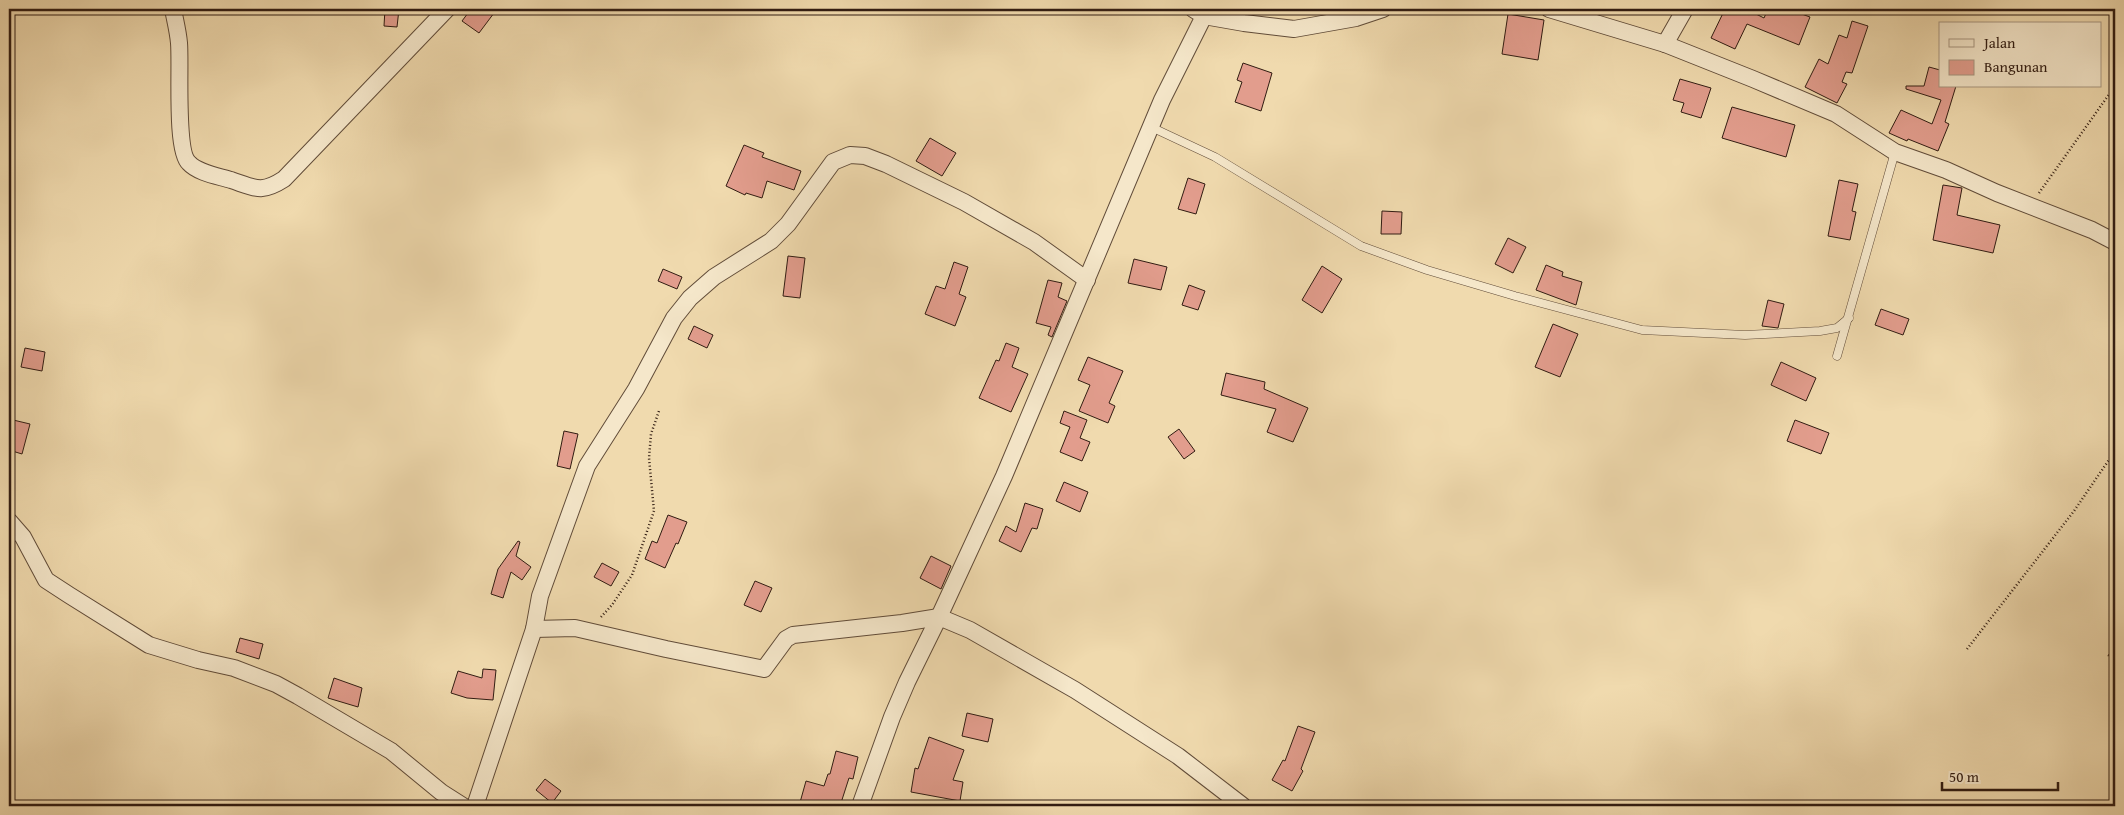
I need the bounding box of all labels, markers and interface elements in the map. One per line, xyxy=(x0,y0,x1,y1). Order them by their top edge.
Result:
legend xyxy=(1939,22,2102,88)
text: Jalan xyxy=(1982,32,2016,53)
text: Bangunan xyxy=(1984,56,2048,77)
scale bar xyxy=(1942,760,2058,792)
text: 50 m xyxy=(1949,766,1980,787)

